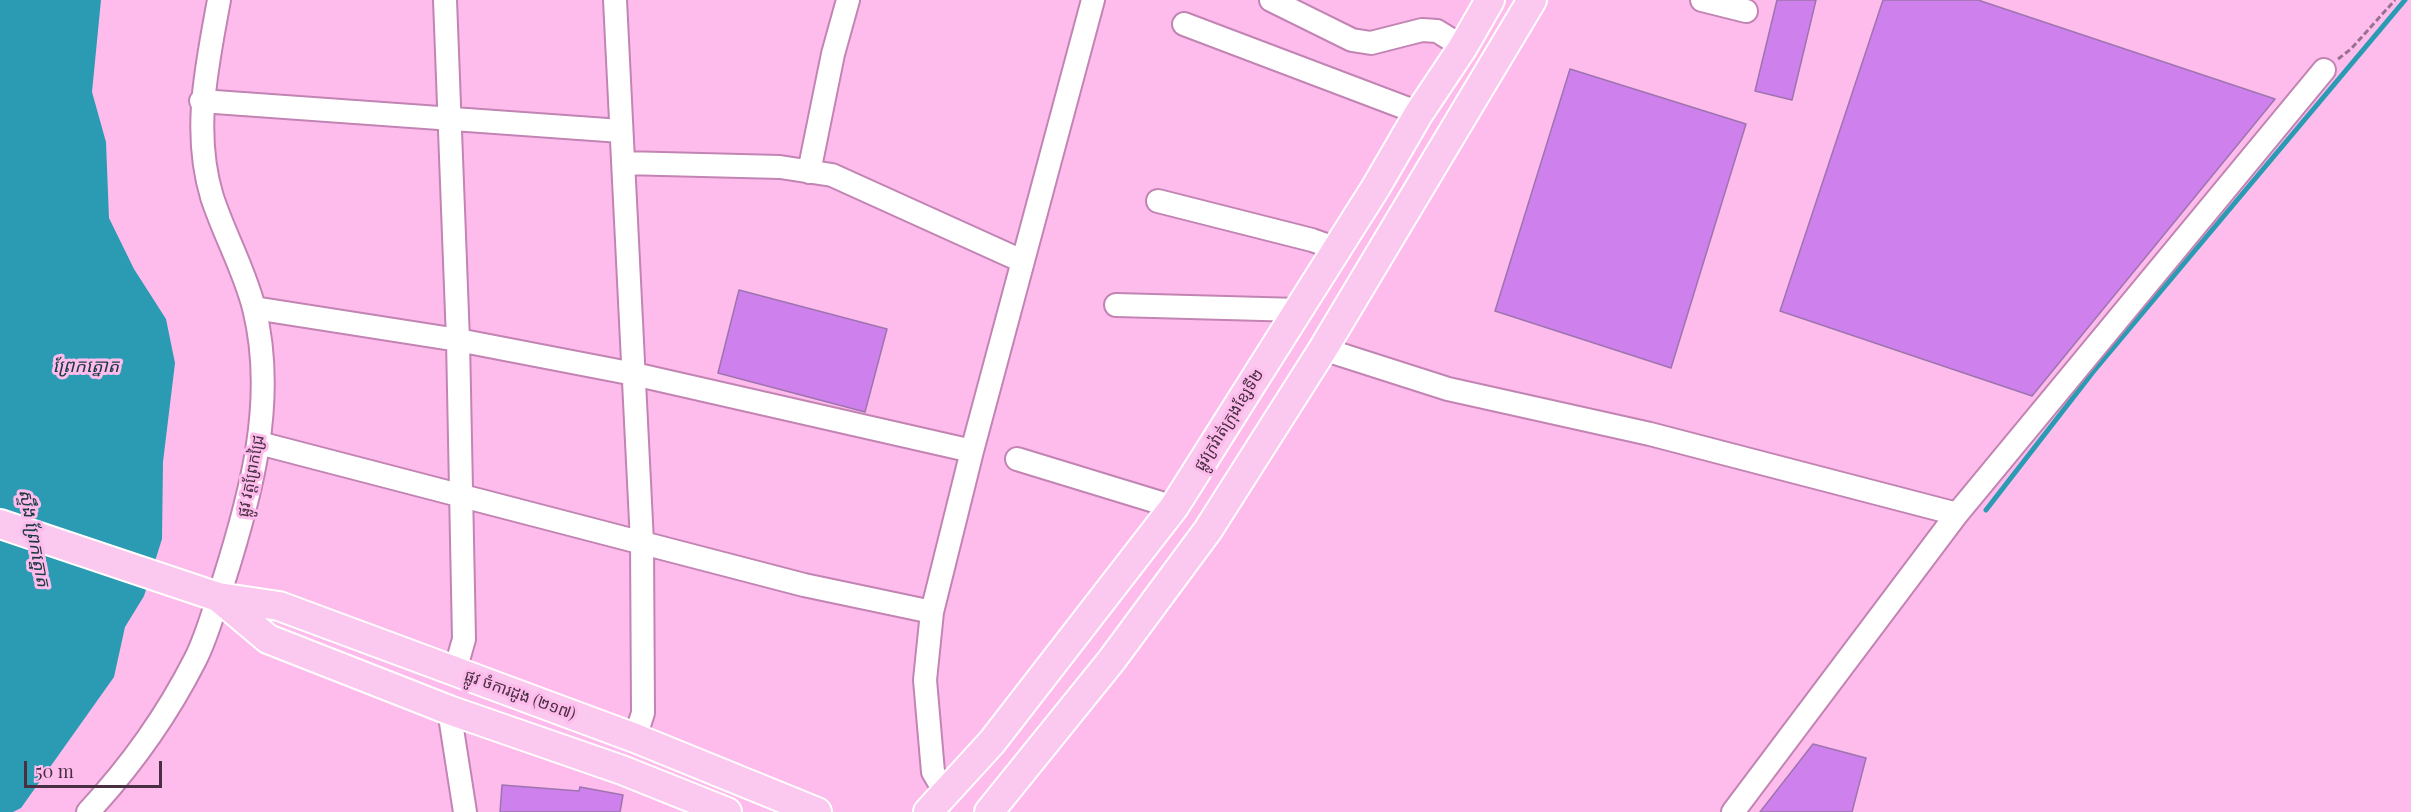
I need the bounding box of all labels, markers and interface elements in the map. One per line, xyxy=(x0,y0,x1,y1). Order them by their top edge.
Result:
water label: ព្រែកត្នោត xyxy=(53,355,119,377)
street label: ផ្លូវក្រវ៉ាត់ក្រុងខ្សែទី២ xyxy=(1190,366,1268,474)
street label: ផ្លូវ វត្តព្រែកជ្រៃ xyxy=(234,433,268,519)
water label: ស្ទឹង ព្រែកត្នោត xyxy=(14,487,54,589)
street label: ផ្លូវ ចំការដូង (២១៧) xyxy=(462,666,578,724)
scale bar xyxy=(27,749,165,787)
text: 50 m xyxy=(35,759,74,783)

